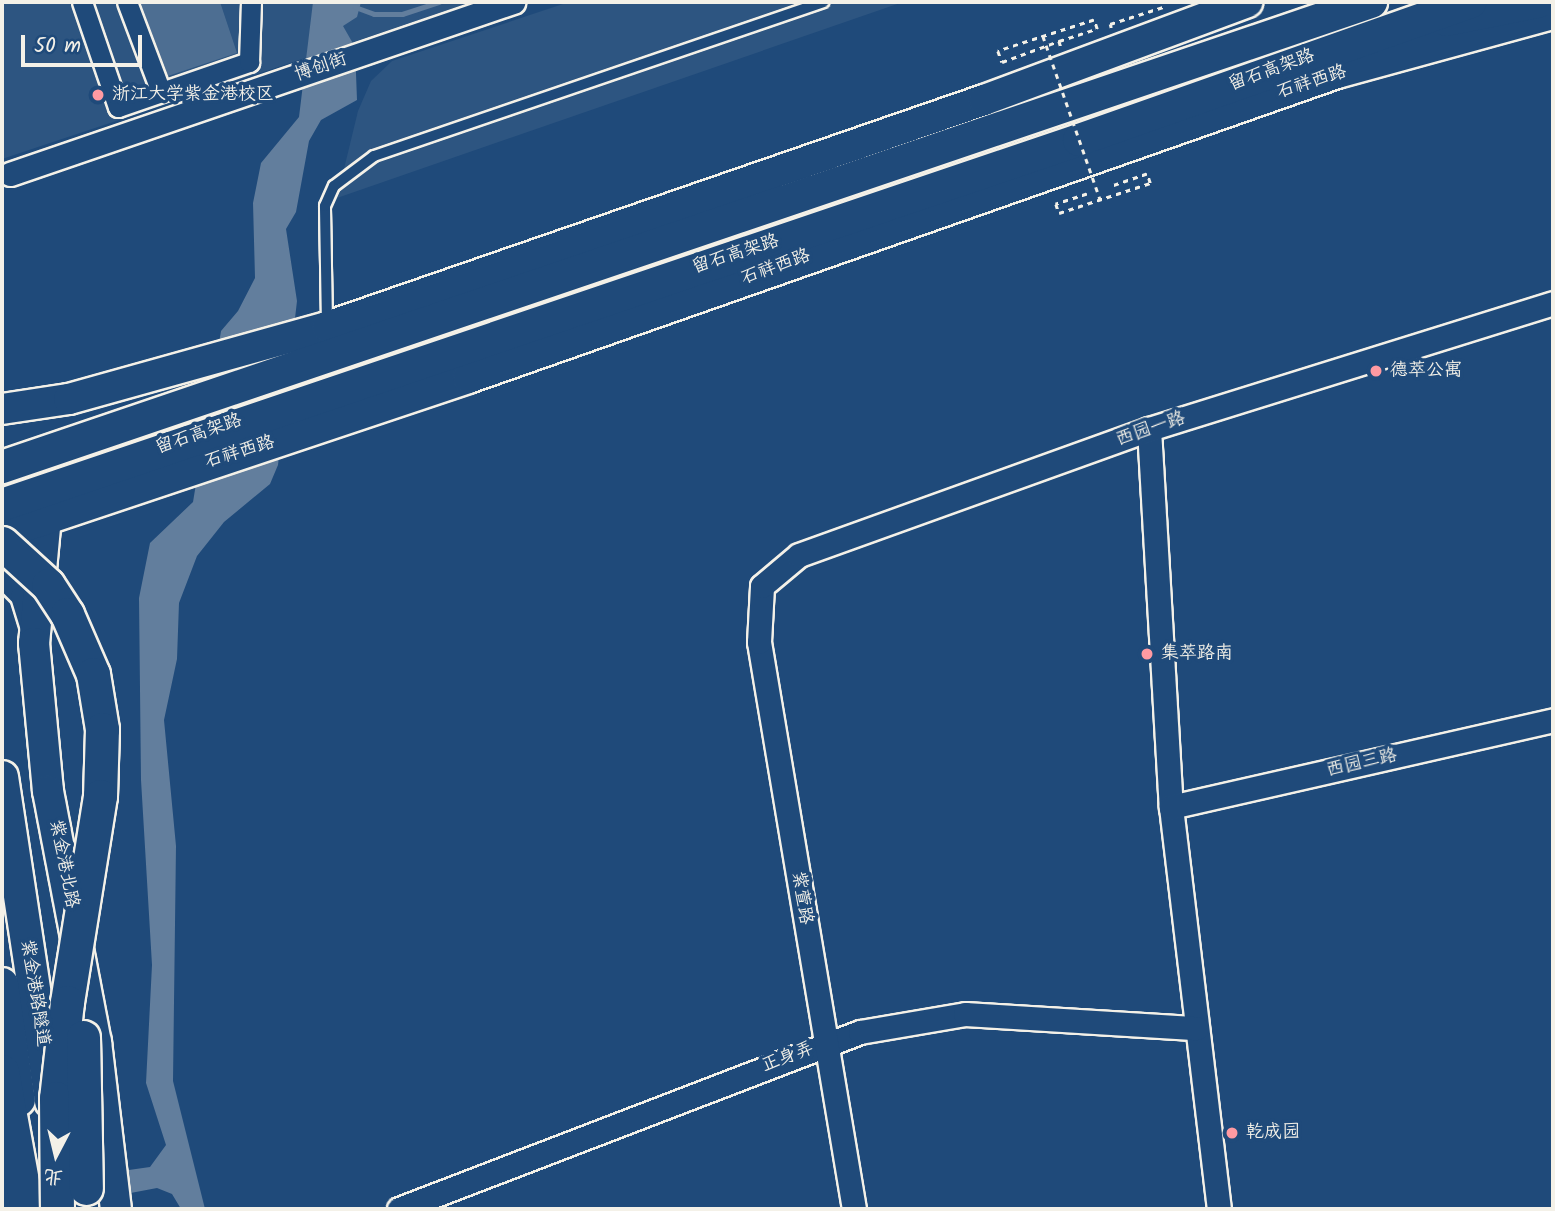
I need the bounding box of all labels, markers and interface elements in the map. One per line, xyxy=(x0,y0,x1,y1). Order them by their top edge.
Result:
scale bar xyxy=(24,21,145,65)
text: 50 m xyxy=(34,30,81,63)
street label: 留石高架路 xyxy=(1226,45,1318,97)
street label: 博创街 xyxy=(292,49,350,87)
street label: 石祥西路 xyxy=(1274,62,1350,104)
place label: 浙江大学紫金港校区 xyxy=(112,84,274,106)
marker: 浙江大学紫金港校区 xyxy=(90,87,106,103)
street label: 留石高架路 xyxy=(690,231,782,279)
street label: 石祥西路 xyxy=(738,246,814,290)
place label: 德萃公寓 xyxy=(1390,360,1462,382)
marker: 德萃公寓 xyxy=(1368,363,1384,379)
street label: 西园一路 xyxy=(1113,408,1189,452)
street label: 留石高架路 xyxy=(153,410,245,460)
street label: 石祥西路 xyxy=(202,432,278,474)
place label: 集萃路南 xyxy=(1161,643,1233,665)
marker: 集萃路南 xyxy=(1139,646,1155,662)
street label: 西园三路 xyxy=(1324,745,1400,783)
street label: 紫金港北路 xyxy=(44,818,82,910)
street label: 紫萱路 xyxy=(786,870,816,926)
street label: 紫金港路隧道 xyxy=(15,938,53,1048)
street label: 正身弄 xyxy=(759,1038,817,1078)
north arrow xyxy=(21,1120,91,1190)
place label: 乾成园 xyxy=(1246,1122,1300,1144)
marker: 乾成园 xyxy=(1224,1125,1240,1141)
text: 北 xyxy=(42,1160,65,1192)

